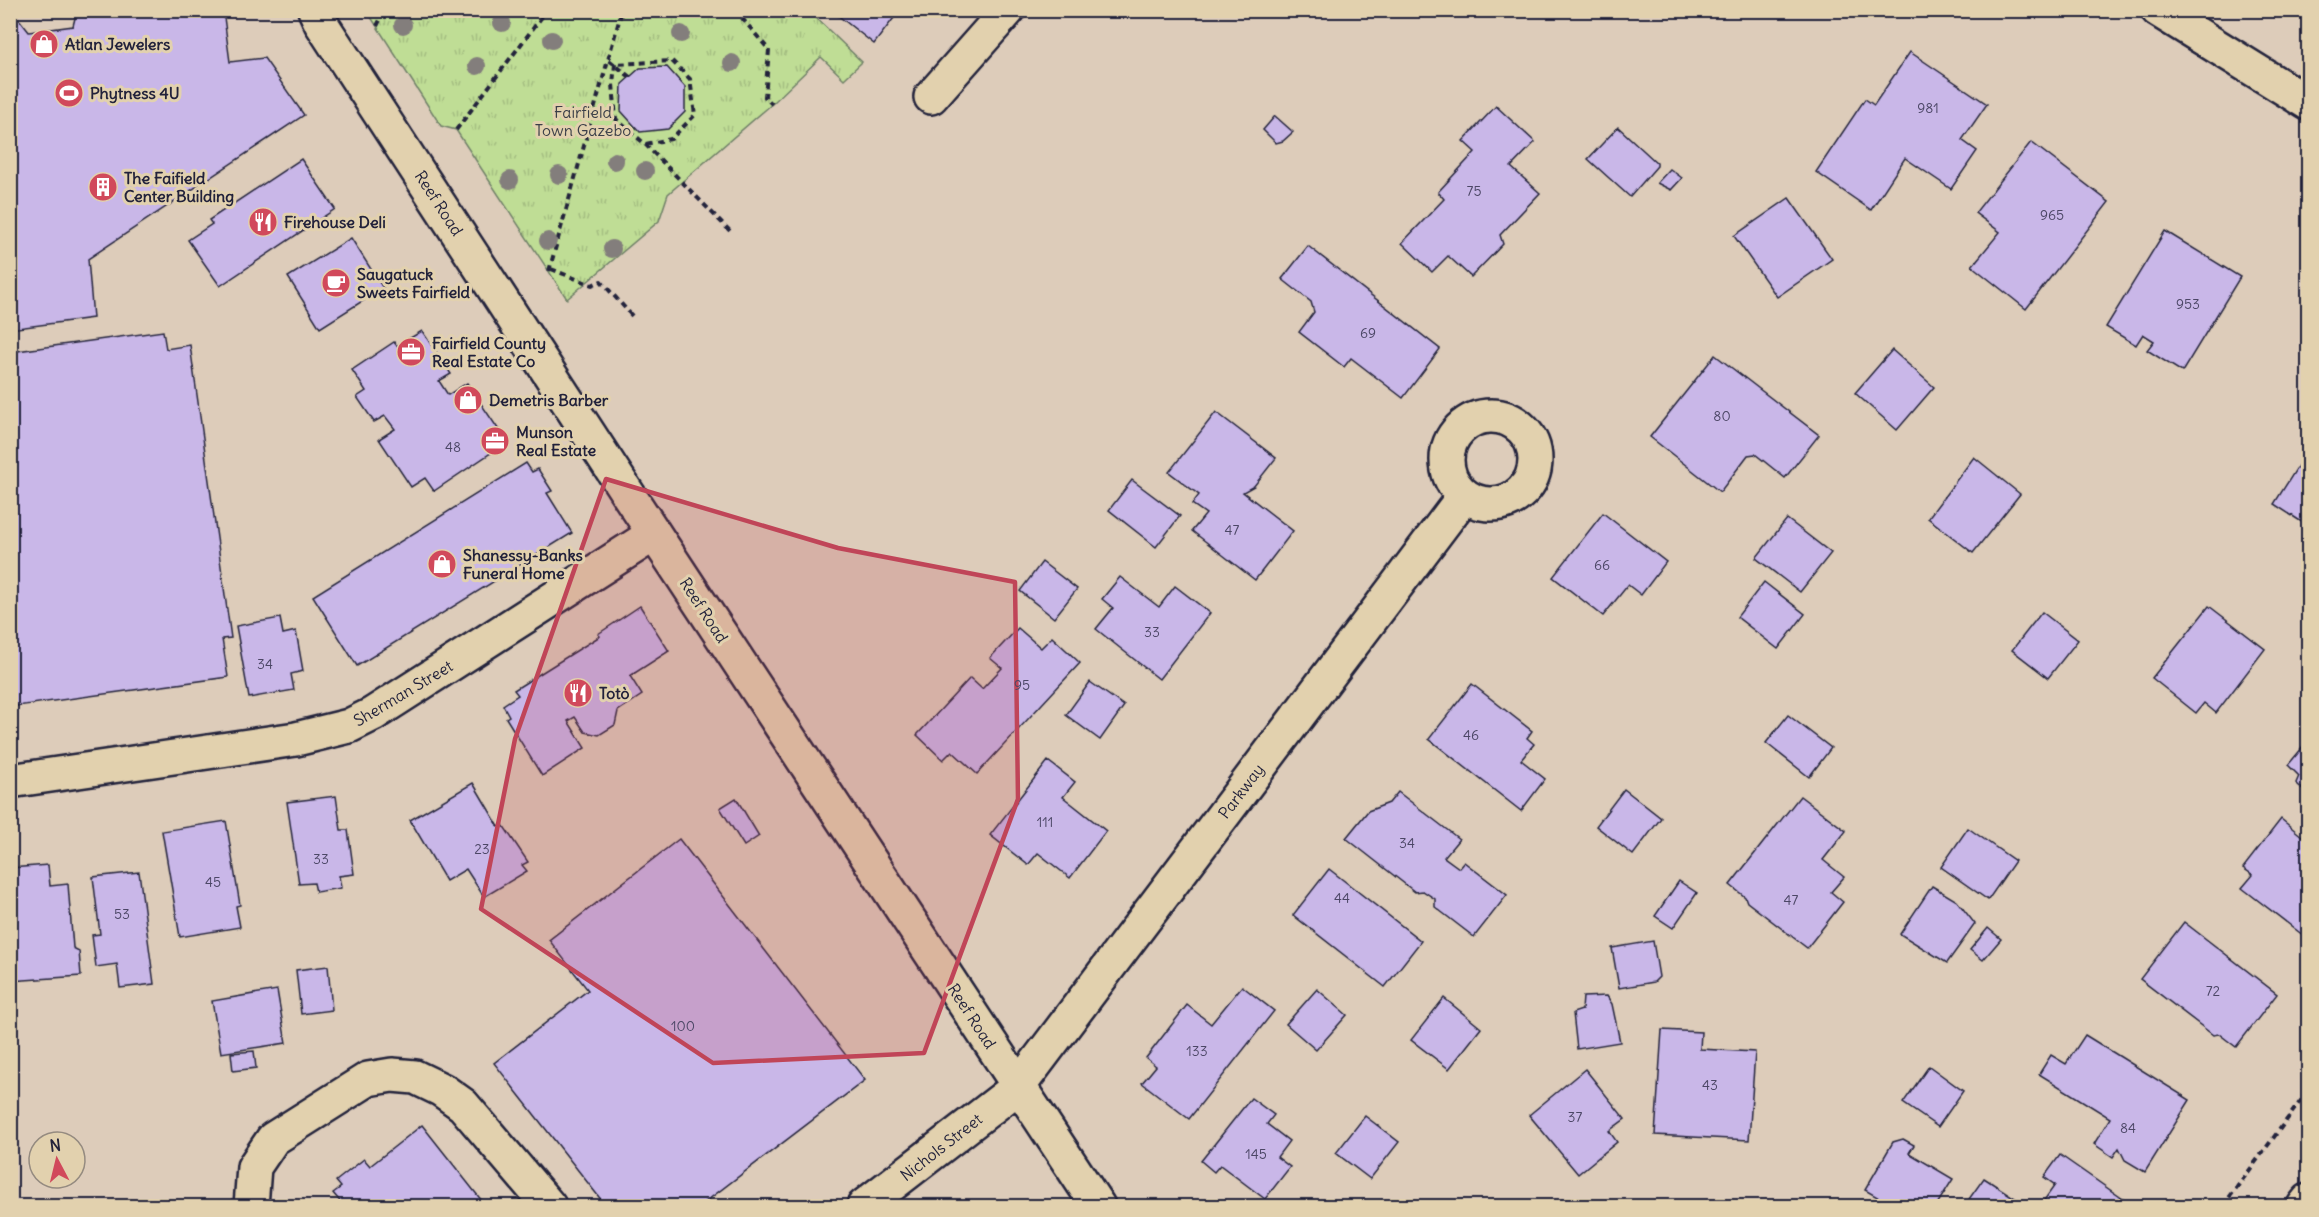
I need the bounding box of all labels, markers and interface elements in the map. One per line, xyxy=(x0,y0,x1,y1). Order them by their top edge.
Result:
shop icon: Atlan Jewelers xyxy=(28,28,60,60)
place label: Atlan Jewelers xyxy=(65,34,170,54)
sports icon: Phytness 4U xyxy=(53,77,85,109)
place label: Phytness 4U xyxy=(90,83,180,104)
house number: 981 xyxy=(1917,99,1939,117)
park label: Fairfield Town Gazebo xyxy=(535,102,631,140)
street label: Reef Road xyxy=(411,167,467,239)
place label: The Faifield Center Building xyxy=(124,168,234,207)
building icon: The Faifield Center Building xyxy=(87,171,119,203)
house number: 75 xyxy=(1467,182,1481,200)
restaurant icon: Firehouse Deli xyxy=(247,206,279,238)
house number: 965 xyxy=(2040,206,2064,224)
place label: Firehouse Deli xyxy=(284,212,386,232)
place label: Saugatuck Sweets Fairfield xyxy=(357,264,471,302)
cafe icon: Saugatuck Sweets Fairfield xyxy=(320,267,352,299)
house number: 953 xyxy=(2176,295,2200,313)
house number: 69 xyxy=(1360,324,1376,342)
place label: Fairfield County Real Estate Co xyxy=(432,333,546,371)
office icon: Fairfield County Real Estate Co xyxy=(395,336,427,368)
shop icon: Demetris Barber xyxy=(452,384,484,416)
place label: Demetris Barber xyxy=(489,390,609,410)
house number: 80 xyxy=(1713,407,1731,425)
place label: Munson Real Estate xyxy=(516,422,596,460)
office icon: Munson Real Estate xyxy=(479,425,511,457)
house number: 48 xyxy=(445,438,461,456)
house number: 47 xyxy=(1225,521,1240,539)
place label: Shanessy-Banks Funeral Home xyxy=(463,545,583,583)
shop icon: Shanessy-Banks Funeral Home xyxy=(426,548,458,580)
house number: 66 xyxy=(1594,556,1610,574)
street label: Reef Road xyxy=(676,574,732,646)
house number: 33 xyxy=(1144,623,1160,641)
house number: 34 xyxy=(257,655,273,673)
street label: Sherman Street xyxy=(350,655,457,730)
house number: 95 xyxy=(1014,676,1030,694)
restaurant icon: Totò xyxy=(562,677,594,709)
place label: Totò xyxy=(599,683,630,703)
house number: 46 xyxy=(1463,726,1479,744)
street label: Parkway xyxy=(1214,760,1268,822)
house number: 111 xyxy=(1037,813,1053,831)
house number: 34 xyxy=(1399,834,1415,852)
house number: 23 xyxy=(474,840,490,858)
house number: 33 xyxy=(313,850,329,868)
house number: 45 xyxy=(205,873,221,891)
house number: 44 xyxy=(1334,889,1350,907)
house number: 47 xyxy=(1784,891,1799,909)
house number: 53 xyxy=(114,905,130,923)
street label: Reef Road xyxy=(944,980,1000,1052)
house number: 72 xyxy=(2206,982,2221,1000)
house number: 100 xyxy=(671,1017,695,1035)
house number: 133 xyxy=(1186,1042,1208,1060)
house number: 43 xyxy=(1702,1076,1718,1094)
street label: Nichols Street xyxy=(896,1108,986,1185)
house number: 37 xyxy=(1568,1108,1583,1126)
house number: 84 xyxy=(2120,1119,2136,1137)
north arrow xyxy=(27,1130,87,1190)
text: N xyxy=(48,1135,62,1156)
house number: 145 xyxy=(1245,1145,1267,1163)

